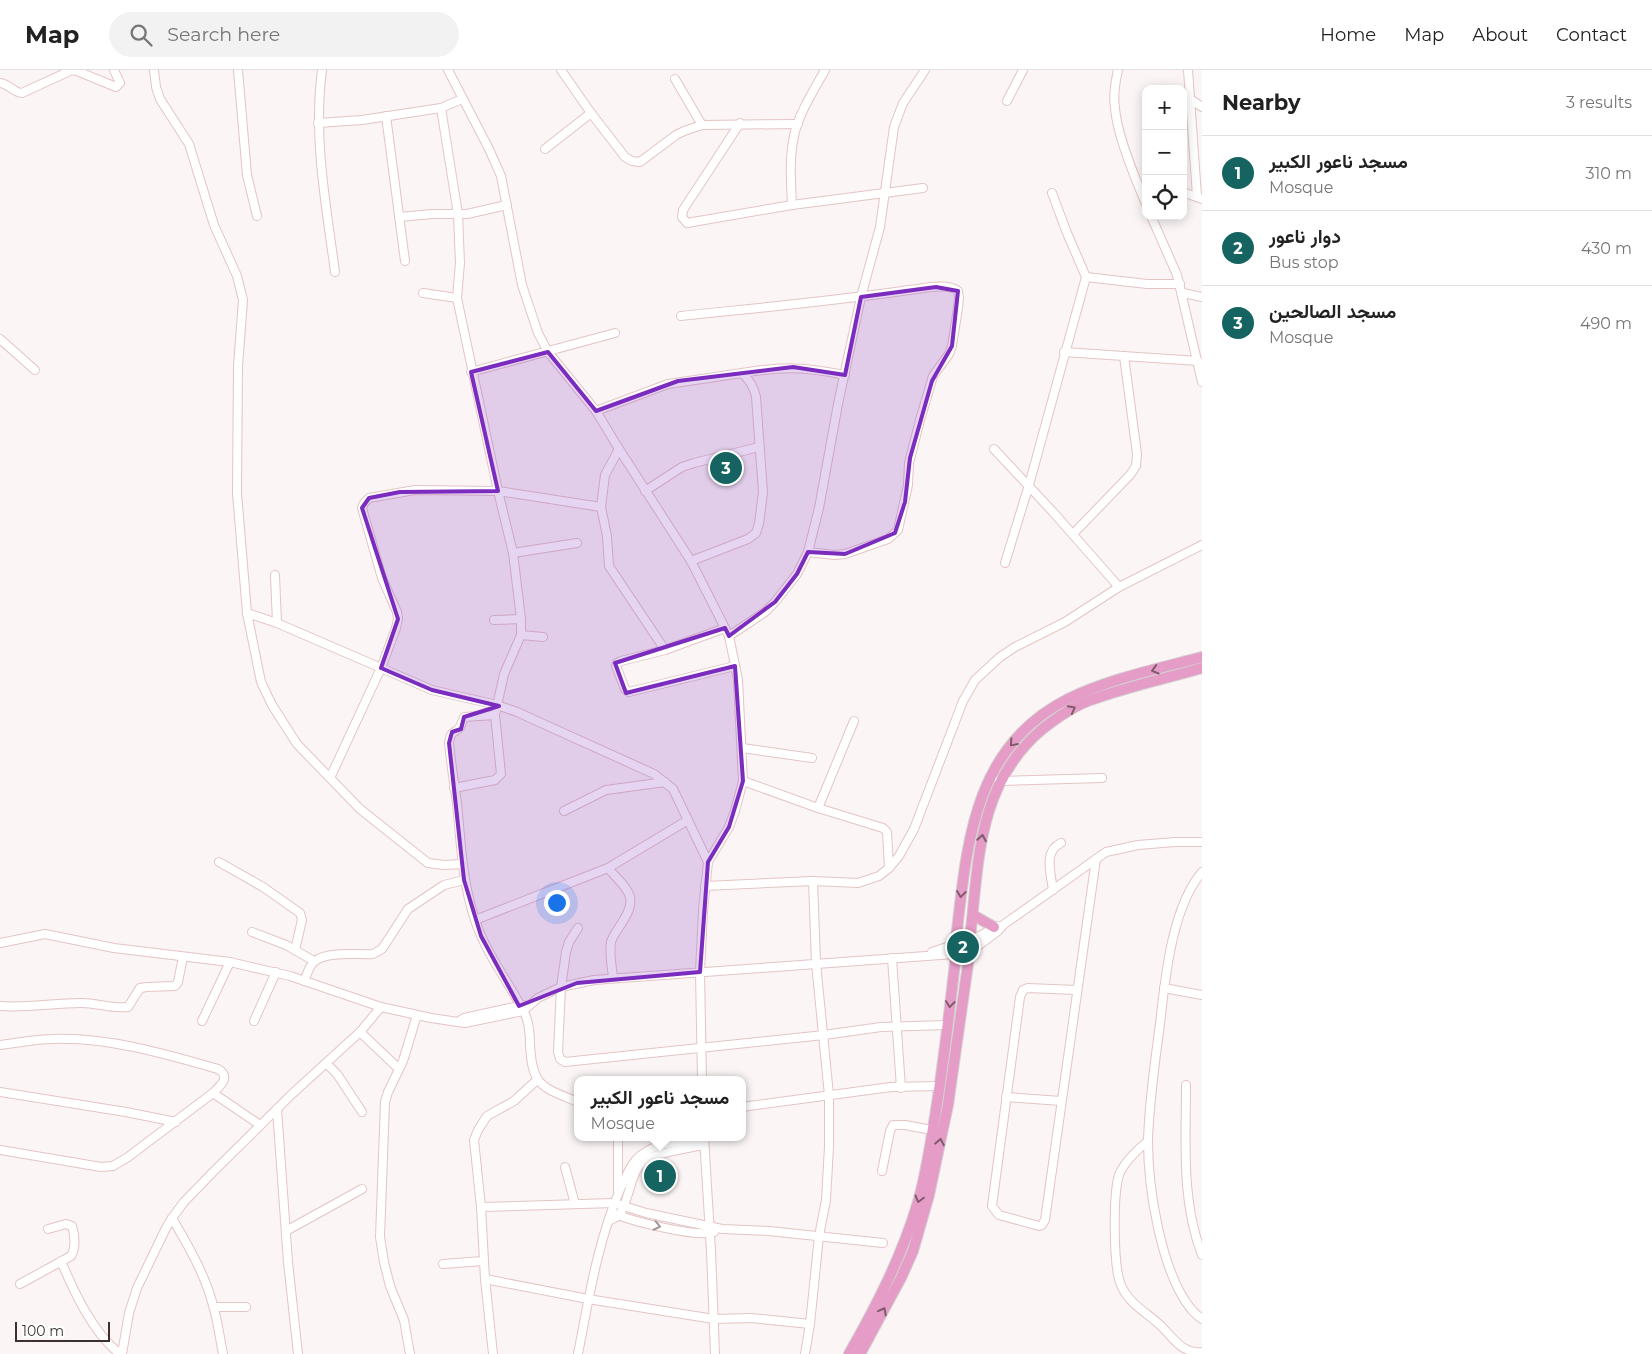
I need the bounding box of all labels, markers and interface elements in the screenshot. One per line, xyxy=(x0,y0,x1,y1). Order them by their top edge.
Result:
search box xyxy=(109,12,459,57)
text: Map xyxy=(25,20,79,49)
icon: search xyxy=(127,21,155,49)
text: Search here xyxy=(167,23,280,46)
text: Home xyxy=(1320,24,1376,46)
text: Map xyxy=(1404,24,1444,46)
text: About xyxy=(1472,24,1528,46)
text: Contact xyxy=(1556,24,1627,46)
map controls xyxy=(1142,85,1187,220)
button: + xyxy=(1142,85,1187,130)
text: Nearby xyxy=(1222,90,1301,115)
text: 3 results xyxy=(1566,93,1632,112)
button: − xyxy=(1142,130,1187,175)
text: مسجد ناعور الكبير xyxy=(1269,150,1408,173)
text: 1 xyxy=(1235,164,1241,183)
text: 310 m xyxy=(1585,164,1632,183)
button: locate xyxy=(1142,175,1187,220)
text: Mosque xyxy=(1269,178,1333,197)
text: دوار ناعور xyxy=(1269,225,1341,248)
text: 2 xyxy=(1233,239,1243,258)
text: 430 m xyxy=(1581,239,1632,258)
text: Bus stop xyxy=(1269,253,1339,272)
text: مسجد الصالحين xyxy=(1269,300,1396,323)
text: 3 xyxy=(1233,314,1243,333)
text: 490 m xyxy=(1580,314,1632,333)
text: Mosque xyxy=(1269,328,1333,347)
pin: 3 xyxy=(710,449,742,487)
one-way arrow xyxy=(1152,665,1160,675)
one-way arrow xyxy=(1066,705,1075,715)
one-way arrow xyxy=(1010,737,1019,746)
one-way arrow xyxy=(977,833,987,842)
your location xyxy=(544,890,570,916)
one-way arrow xyxy=(956,890,967,898)
pin: 2 xyxy=(947,928,979,966)
one-way arrow xyxy=(945,1000,956,1008)
popup xyxy=(574,1076,746,1141)
text: مسجد ناعور الكبير xyxy=(591,1086,729,1109)
text: Mosque xyxy=(591,1114,655,1133)
one-way arrow xyxy=(934,1137,945,1146)
pin: 1 xyxy=(644,1157,676,1195)
one-way arrow xyxy=(914,1194,924,1202)
one-way arrow xyxy=(653,1220,662,1231)
one-way arrow xyxy=(877,1308,887,1317)
scale bar xyxy=(15,1319,110,1342)
text: 100 m xyxy=(22,1322,64,1340)

